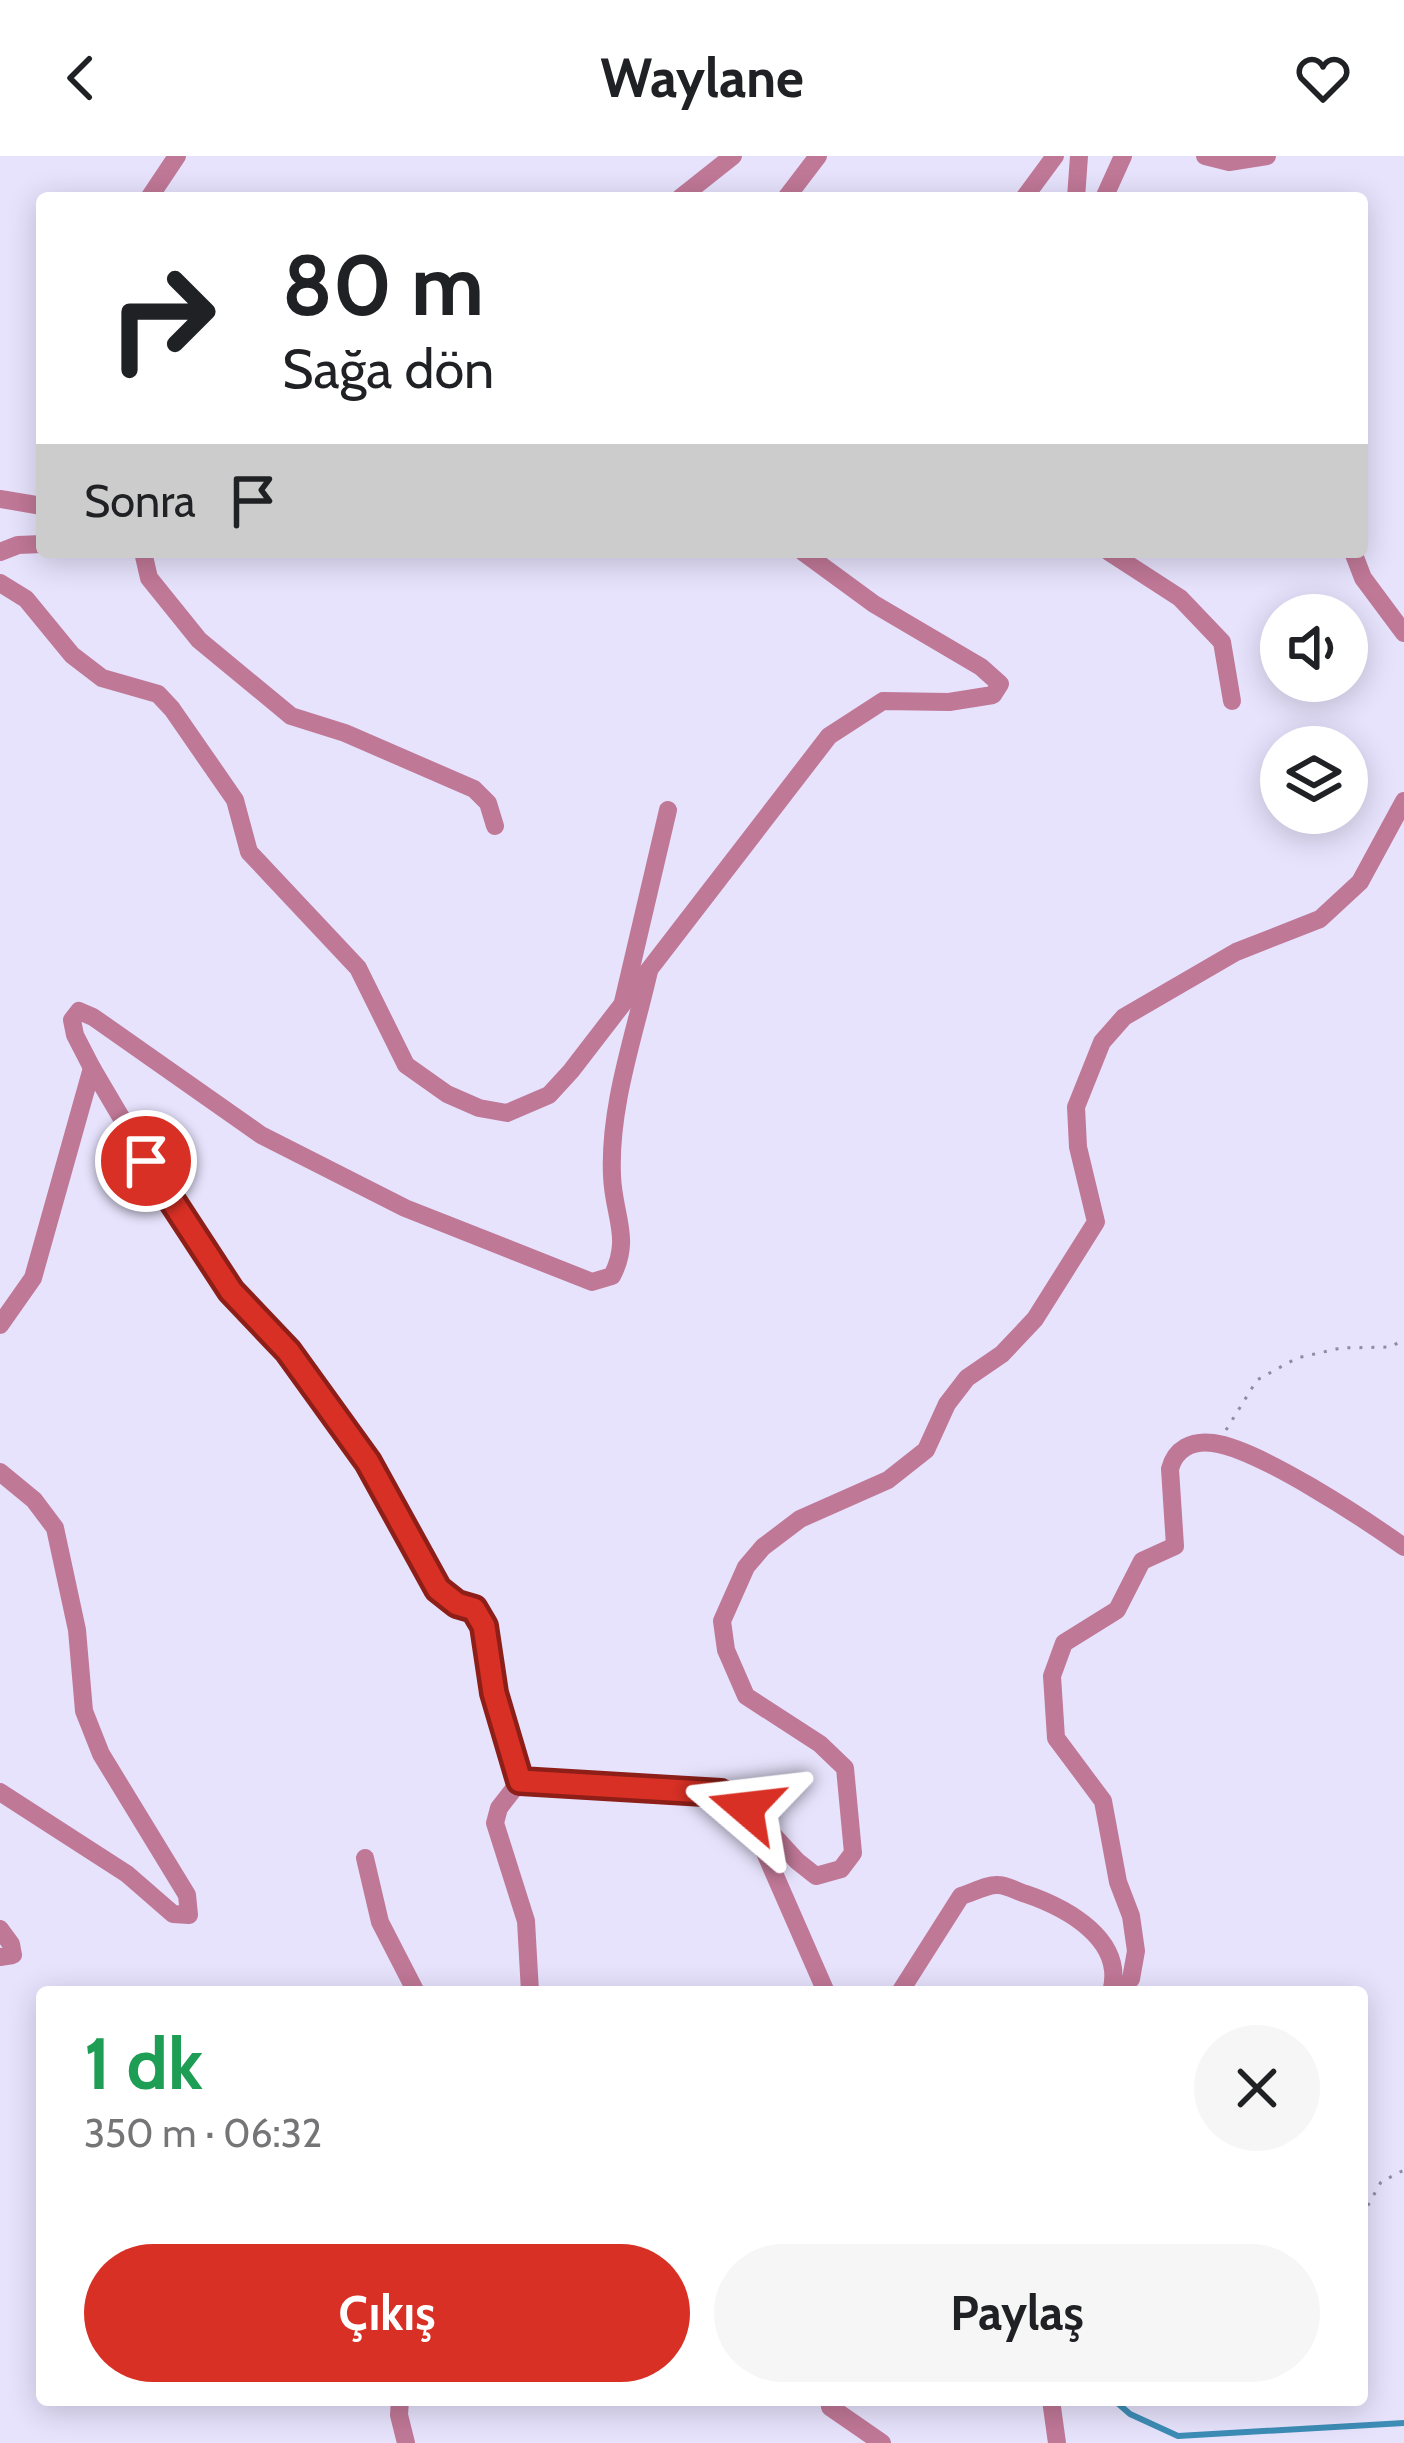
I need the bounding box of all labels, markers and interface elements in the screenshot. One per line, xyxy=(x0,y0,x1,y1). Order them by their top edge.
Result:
icon: back xyxy=(48,45,114,111)
text: Waylane xyxy=(600,45,804,111)
icon: heart xyxy=(1290,45,1356,111)
text: 80 m xyxy=(282,234,484,336)
icon: right xyxy=(84,240,240,396)
text: Sağa dön xyxy=(282,336,494,402)
icon: arrive xyxy=(220,468,286,534)
text: Sonra xyxy=(84,474,196,528)
map controls xyxy=(1260,594,1368,834)
button: sound xyxy=(1260,594,1368,702)
button: layers xyxy=(1260,726,1368,834)
pin xyxy=(95,1110,197,1212)
icon: arrive xyxy=(113,1128,179,1194)
position arrow xyxy=(683,1745,809,1871)
text: 1 dk xyxy=(84,2020,203,2107)
button: close xyxy=(1194,2025,1320,2151)
text: 350 m · 06:32 xyxy=(84,2109,322,2157)
button: Çıkış xyxy=(84,2244,690,2382)
button: Paylaş xyxy=(714,2244,1320,2382)

